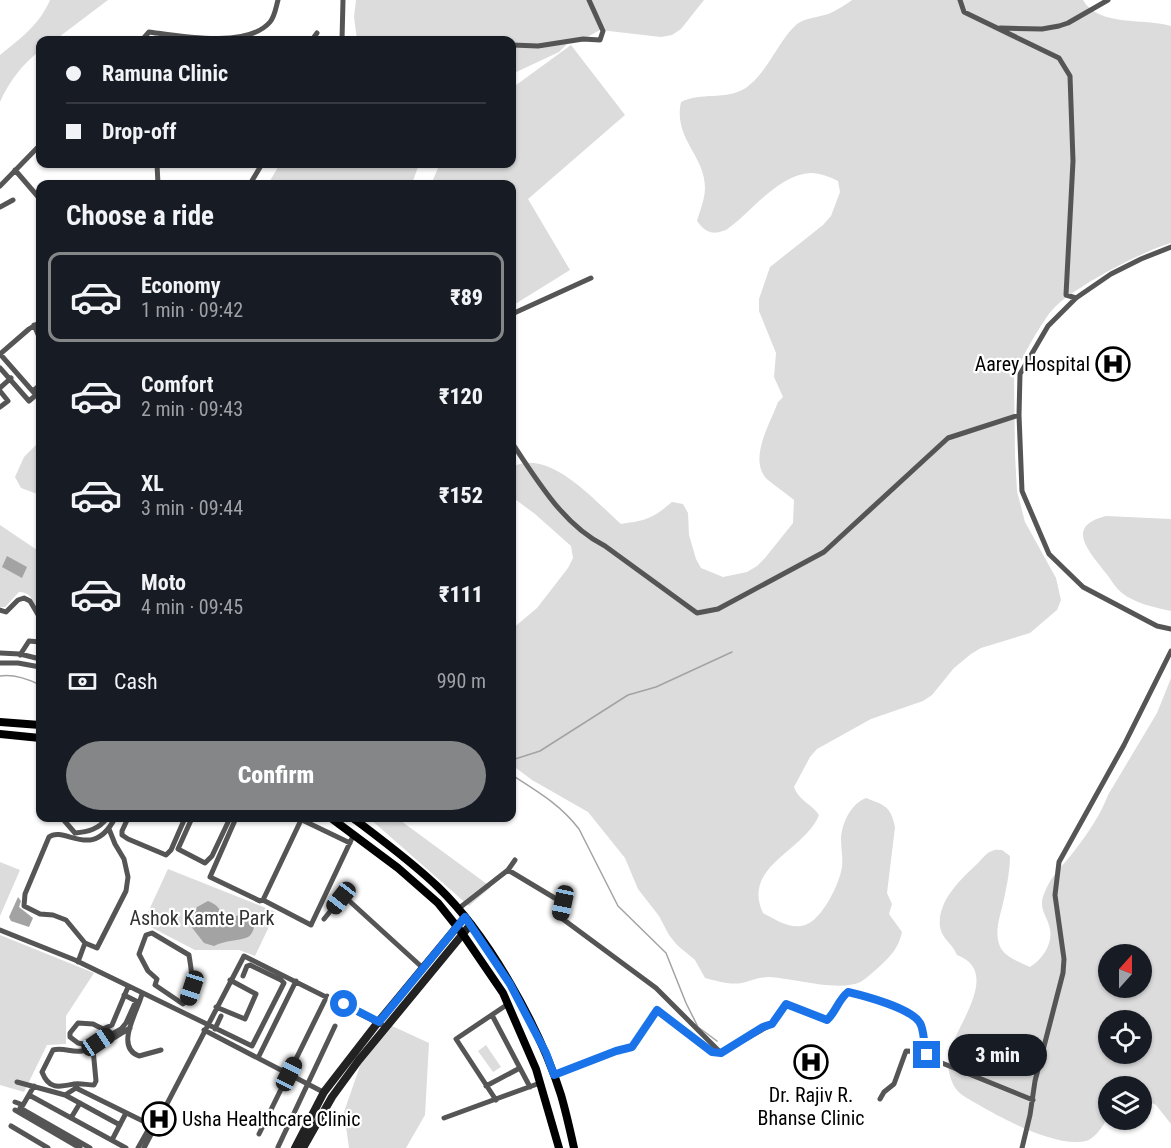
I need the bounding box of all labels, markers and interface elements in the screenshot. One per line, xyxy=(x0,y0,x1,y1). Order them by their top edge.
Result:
text: Ramuna Clinic xyxy=(102,61,228,86)
text: Drop-off xyxy=(102,119,176,144)
text: Choose a ride xyxy=(66,200,214,232)
icon: car xyxy=(69,270,123,324)
text: Economy xyxy=(141,273,221,298)
text: ₹89 xyxy=(450,285,483,310)
text: 1 min · 09:42 xyxy=(141,298,243,322)
hospital icon: Aarey Hospital xyxy=(1095,346,1131,382)
place label: Aarey Hospital xyxy=(975,352,1090,376)
icon: car xyxy=(69,369,123,423)
text: Comfort xyxy=(141,372,214,397)
text: ₹120 xyxy=(439,384,483,409)
text: 2 min · 09:43 xyxy=(141,397,243,421)
icon: car xyxy=(69,468,123,522)
text: XL xyxy=(141,471,164,496)
text: ₹152 xyxy=(439,483,483,508)
text: 3 min · 09:44 xyxy=(141,496,243,520)
icon: car xyxy=(69,567,123,621)
text: Moto xyxy=(141,570,186,595)
text: ₹111 xyxy=(439,582,483,607)
text: 4 min · 09:45 xyxy=(141,595,243,619)
icon: cash xyxy=(66,665,99,698)
text: Cash xyxy=(114,669,158,694)
text: 990 m xyxy=(437,669,486,693)
button: Confirm xyxy=(66,741,486,810)
car xyxy=(323,878,359,918)
car xyxy=(550,884,576,922)
park label: Ashok Kamte Park xyxy=(129,906,275,930)
north arrow xyxy=(1098,944,1152,998)
map controls xyxy=(1098,944,1152,1130)
car xyxy=(178,968,206,1008)
route start xyxy=(330,990,357,1017)
button: locate xyxy=(1098,1010,1152,1064)
car xyxy=(78,1024,118,1060)
callout: 3 min xyxy=(948,1034,1047,1076)
route end xyxy=(913,1041,940,1068)
text: 3 min xyxy=(975,1043,1020,1067)
hospital icon: Dr. Rajiv R. Bhanse Clinic xyxy=(793,1044,829,1080)
car xyxy=(273,1054,305,1094)
button: layers xyxy=(1098,1076,1152,1130)
place label: Dr. Rajiv R. Bhanse Clinic xyxy=(758,1083,864,1130)
hospital icon: Usha Healthcare Clinic xyxy=(141,1101,177,1137)
place label: Usha Healthcare Clinic xyxy=(182,1107,360,1131)

